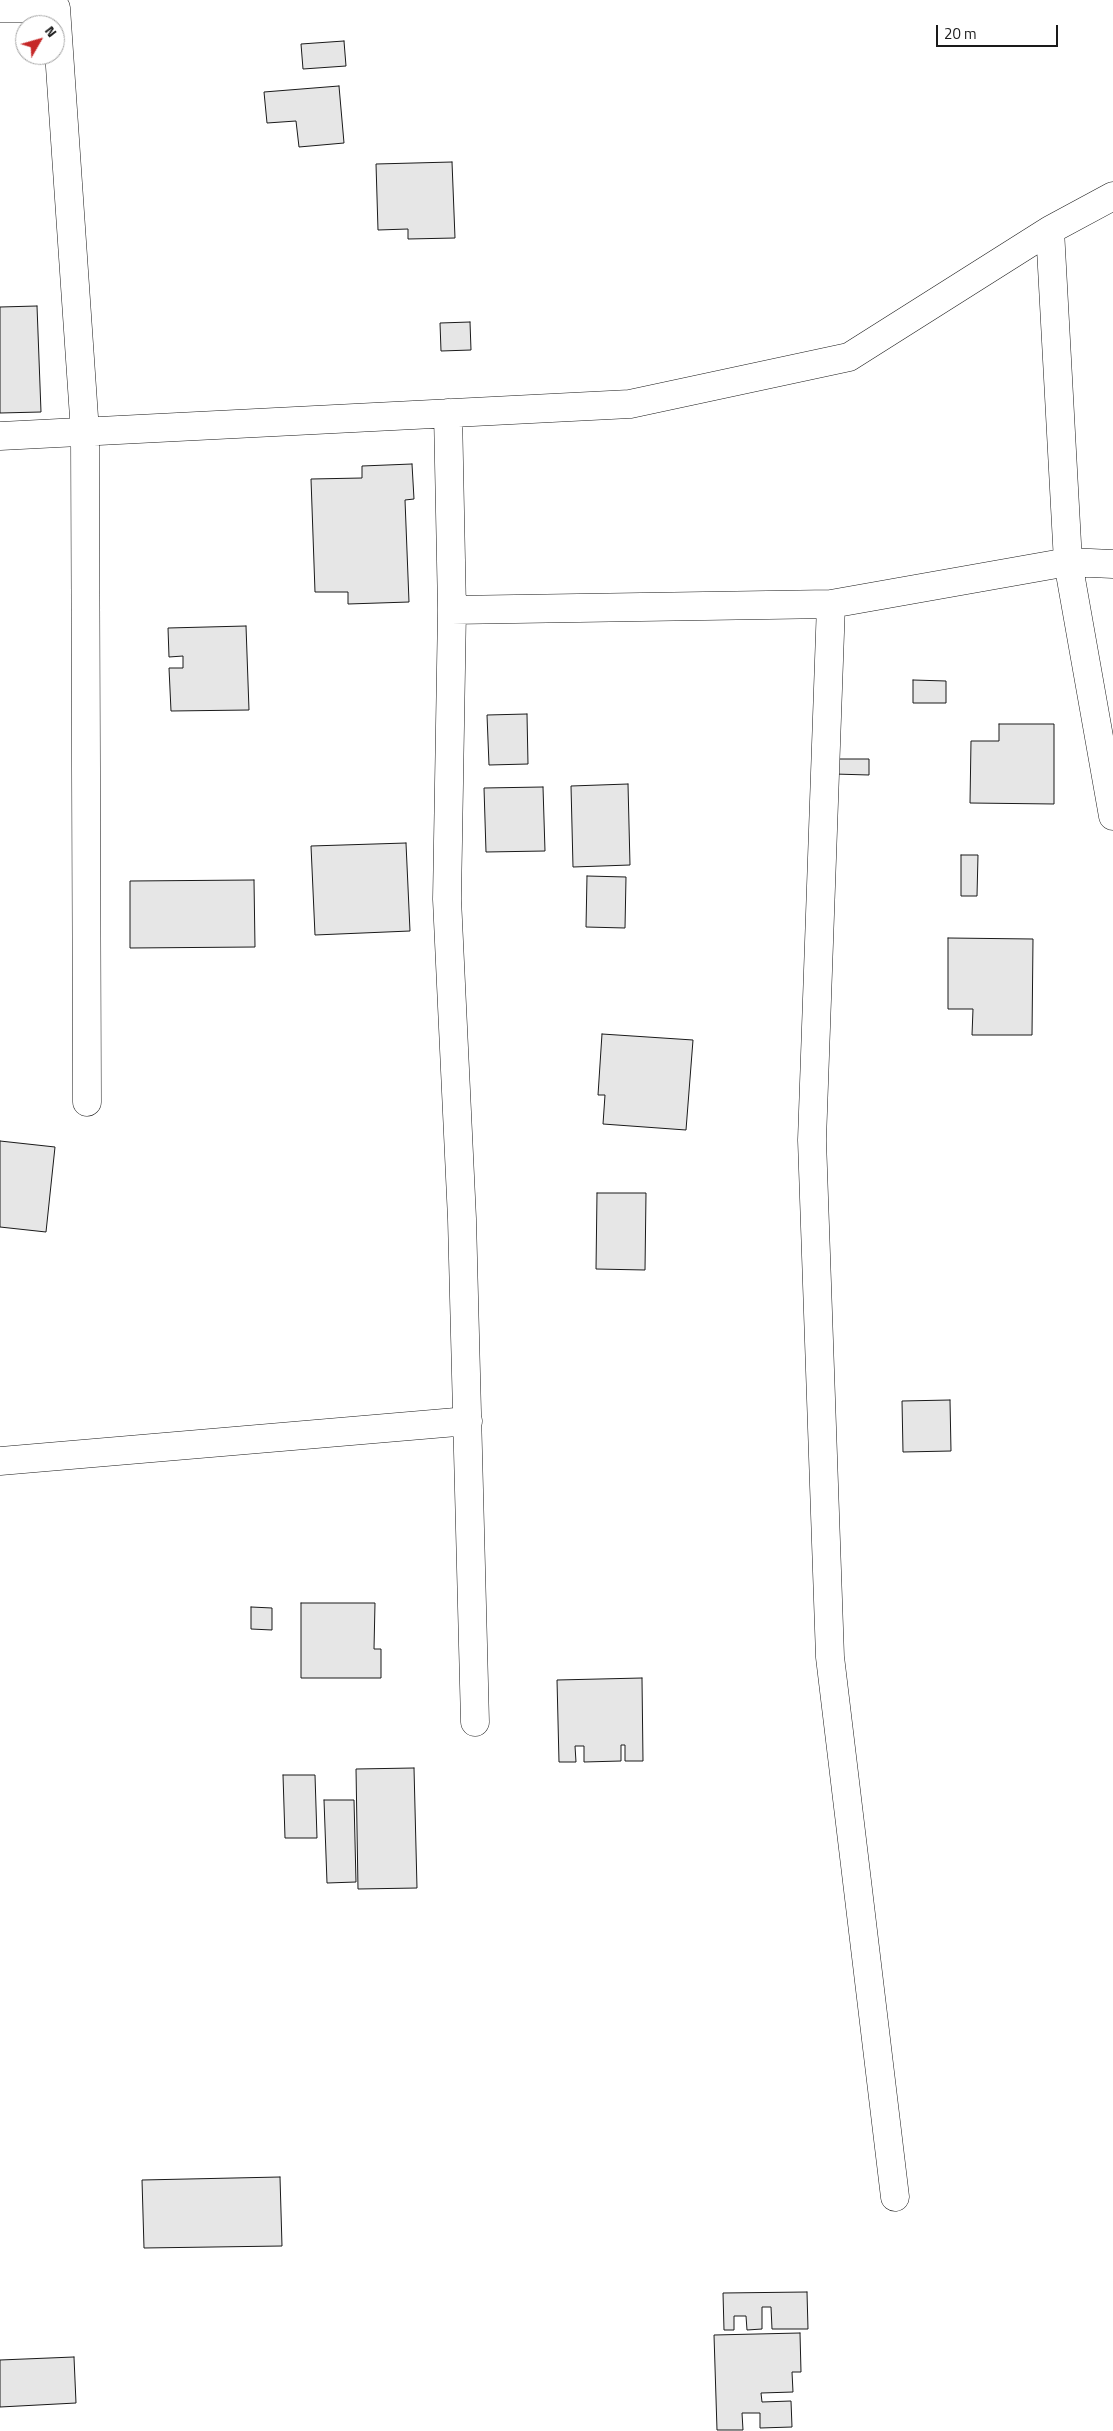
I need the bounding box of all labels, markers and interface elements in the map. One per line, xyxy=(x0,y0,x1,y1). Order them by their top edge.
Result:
north arrow xyxy=(15,15,65,65)
scale bar xyxy=(938,15,1060,47)
text: N xyxy=(40,21,63,41)
text: 20 m xyxy=(944,22,977,45)

